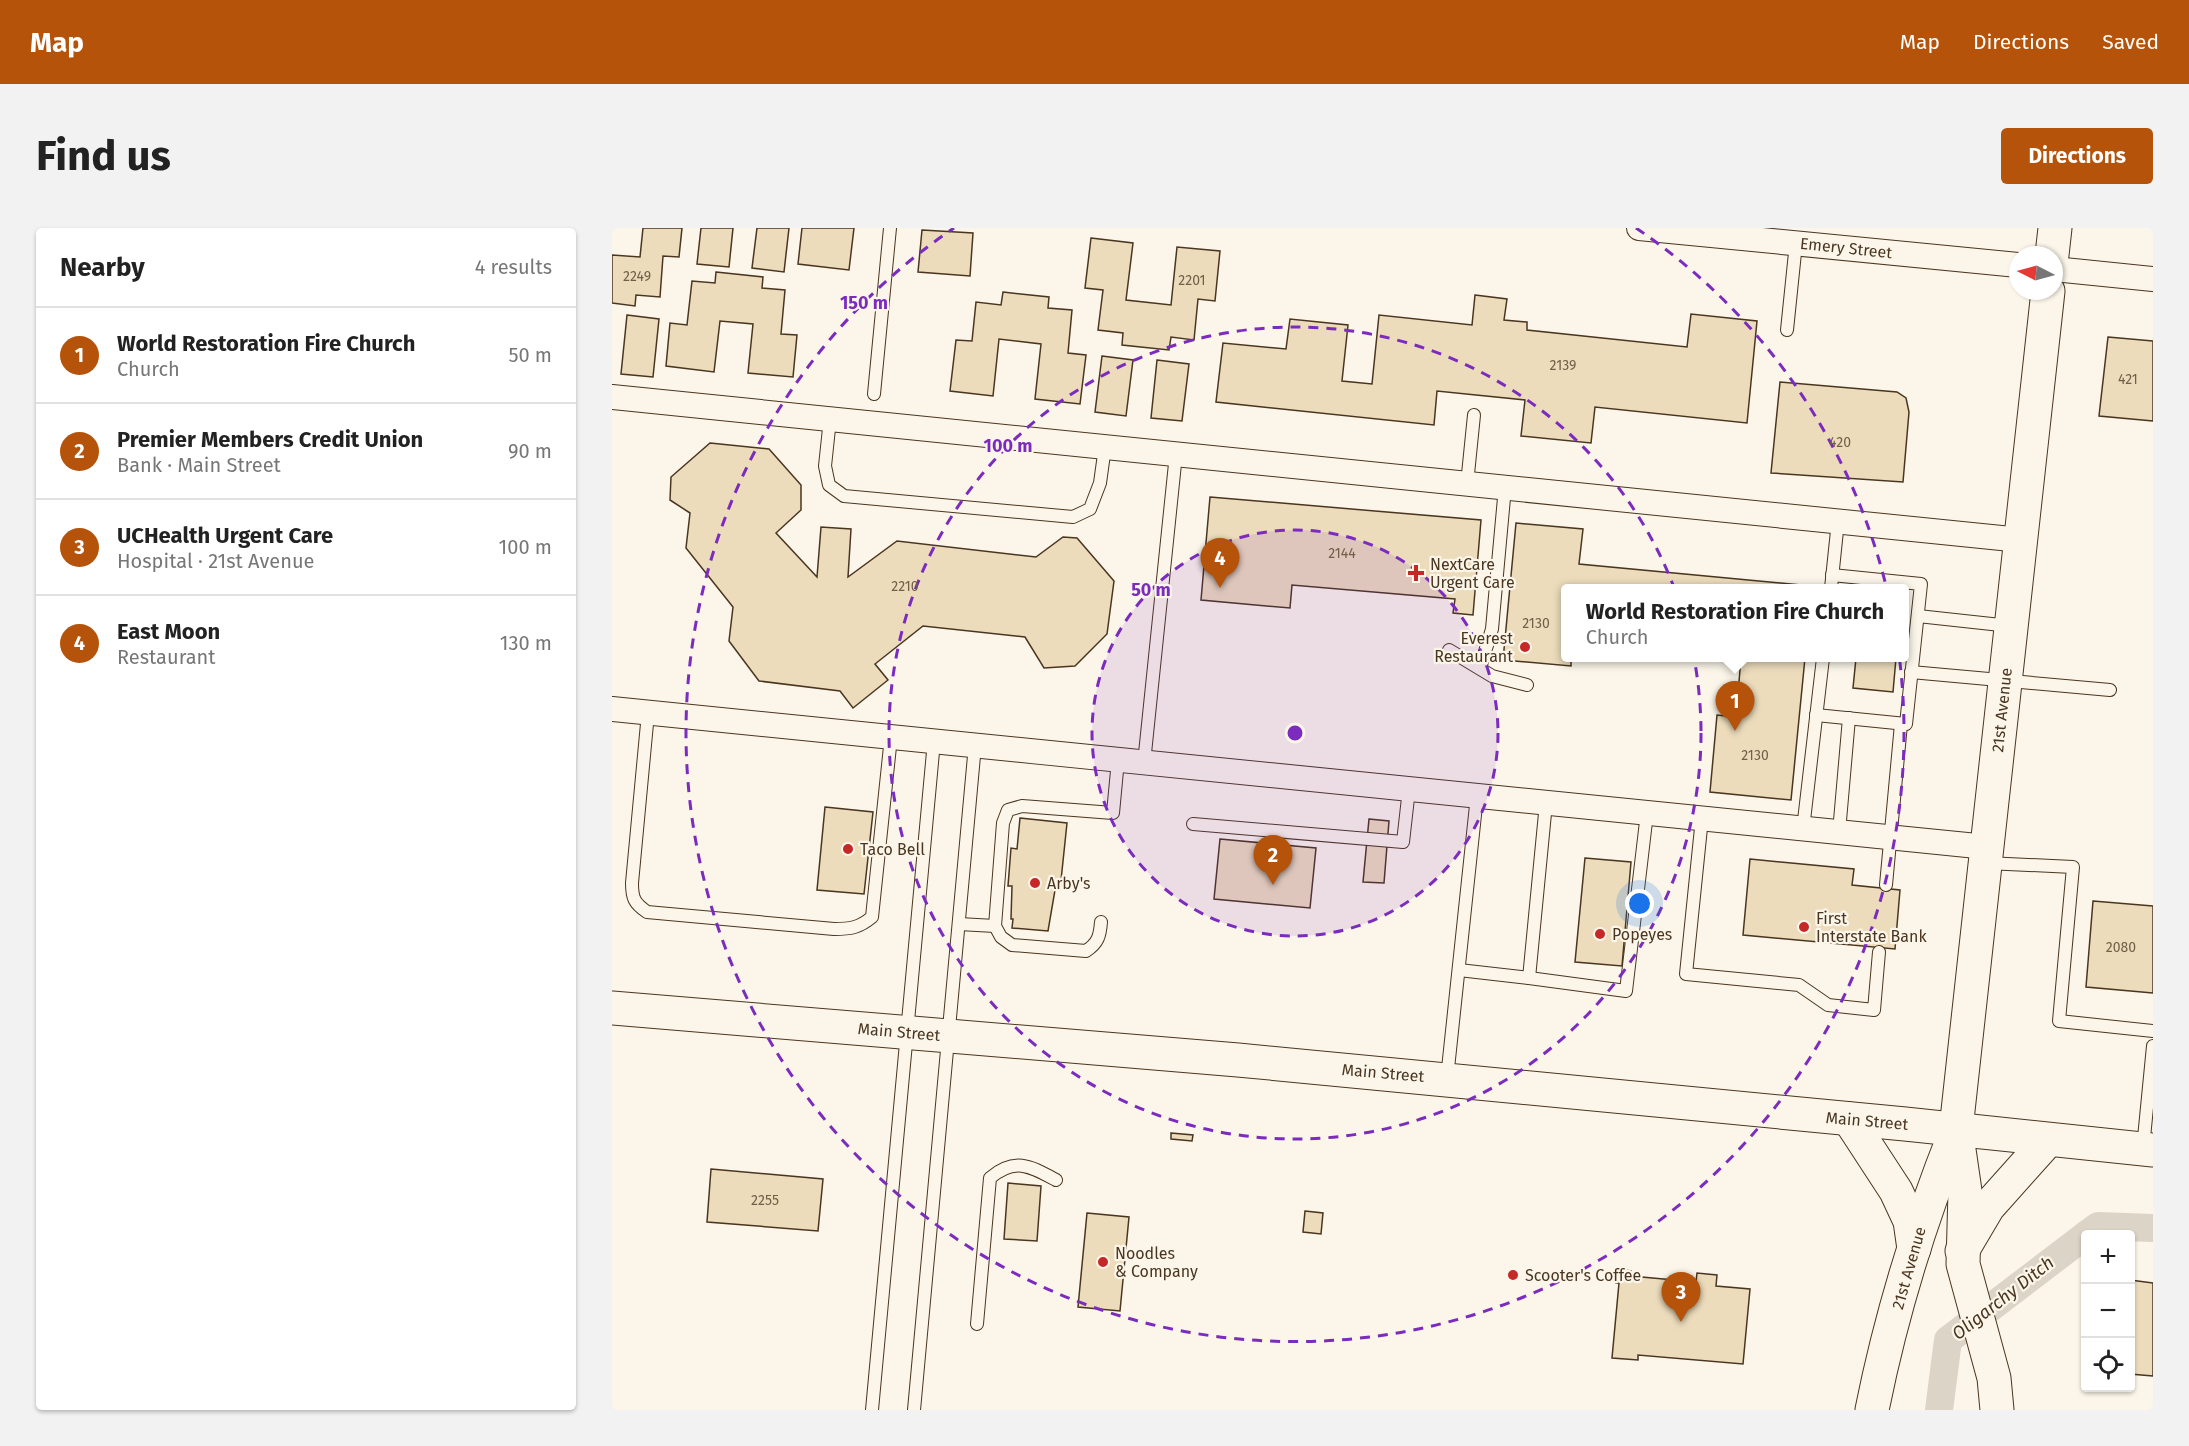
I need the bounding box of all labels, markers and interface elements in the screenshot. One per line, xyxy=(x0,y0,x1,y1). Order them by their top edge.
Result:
text: Map xyxy=(30,26,84,59)
text: Map xyxy=(1900,29,1940,55)
text: Directions xyxy=(1973,29,2069,55)
text: Saved xyxy=(2102,29,2159,55)
button: Directions xyxy=(2001,128,2153,184)
text: Find us xyxy=(36,131,171,181)
street label: Emery Street xyxy=(1799,234,1893,262)
north arrow xyxy=(2009,246,2063,300)
text: Nearby xyxy=(60,252,145,283)
text: 4 results xyxy=(475,255,552,279)
house number: 2249 xyxy=(623,268,651,285)
house number: 2201 xyxy=(1178,272,1206,289)
text: 150 m xyxy=(840,292,888,314)
text: World Restoration Fire Church xyxy=(117,330,415,357)
text: 1 xyxy=(75,343,84,367)
text: 50 m xyxy=(508,343,552,367)
text: Church xyxy=(117,357,180,381)
house number: 2139 xyxy=(1550,357,1576,374)
house number: 421 xyxy=(2118,371,2138,388)
text: Premier Members Credit Union xyxy=(117,426,423,453)
house number: 420 xyxy=(1829,434,1851,451)
text: 100 m xyxy=(984,435,1032,457)
text: 2 xyxy=(74,439,85,463)
text: 90 m xyxy=(508,439,552,463)
text: Bank · Main Street xyxy=(117,453,281,477)
text: UCHealth Urgent Care xyxy=(117,522,333,549)
text: 3 xyxy=(74,535,85,559)
text: 100 m xyxy=(499,535,552,559)
pin: 4 xyxy=(1200,538,1240,588)
house number: 2144 xyxy=(1328,545,1356,562)
text: Hospital · 21st Avenue xyxy=(117,549,314,573)
place label: NextCare Urgent Care xyxy=(1430,555,1515,592)
marker: NextCare Urgent Care xyxy=(1407,564,1425,582)
house number: 2210 xyxy=(891,578,919,595)
text: 50 m xyxy=(1131,579,1171,601)
popup xyxy=(1561,584,1909,662)
text: World Restoration Fire Church xyxy=(1586,598,1884,625)
house number: 2130 xyxy=(1522,615,1550,632)
text: East Moon xyxy=(117,618,220,645)
text: Church xyxy=(1586,625,1649,649)
place label: Everest Restaurant xyxy=(1434,629,1513,666)
text: 4 xyxy=(74,631,85,655)
text: 130 m xyxy=(500,631,552,655)
marker: Everest Restaurant xyxy=(1518,640,1532,654)
text: Restaurant xyxy=(117,645,215,669)
street label: 21st Avenue xyxy=(1988,667,2016,753)
pin: 1 xyxy=(1716,682,1754,731)
centre of rings xyxy=(1285,723,1305,743)
house number: 2130 xyxy=(1741,747,1769,764)
pin: 2 xyxy=(1254,836,1292,885)
place label: Taco Bell xyxy=(860,840,925,859)
marker: Taco Bell xyxy=(841,842,855,856)
place label: Arby's xyxy=(1047,874,1090,893)
marker: Arby's xyxy=(1028,876,1042,890)
your location xyxy=(1625,889,1654,918)
place label: First Interstate Bank xyxy=(1816,909,1927,946)
marker: First Interstate Bank xyxy=(1797,920,1811,934)
place label: Popeyes xyxy=(1612,925,1672,944)
marker: Popeyes xyxy=(1593,927,1607,941)
house number: 2080 xyxy=(2106,939,2136,956)
street label: Main Street xyxy=(857,1019,941,1045)
street label: Main Street xyxy=(1341,1060,1425,1086)
street label: Main Street xyxy=(1825,1108,1909,1134)
house number: 2255 xyxy=(751,1192,779,1209)
street label: 21st Avenue xyxy=(1888,1225,1930,1311)
map controls xyxy=(2081,1230,2135,1392)
button: + xyxy=(2081,1230,2135,1284)
place label: Noodles & Company xyxy=(1115,1244,1198,1281)
water label: Oligarchy Ditch xyxy=(1948,1251,2058,1345)
marker: Noodles & Company xyxy=(1096,1255,1110,1269)
place label: Scooter's Coffee xyxy=(1525,1266,1641,1285)
marker: Scooter's Coffee xyxy=(1506,1268,1520,1282)
pin: 3 xyxy=(1662,1272,1700,1322)
button: − xyxy=(2081,1284,2135,1338)
button: locate xyxy=(2081,1338,2135,1392)

